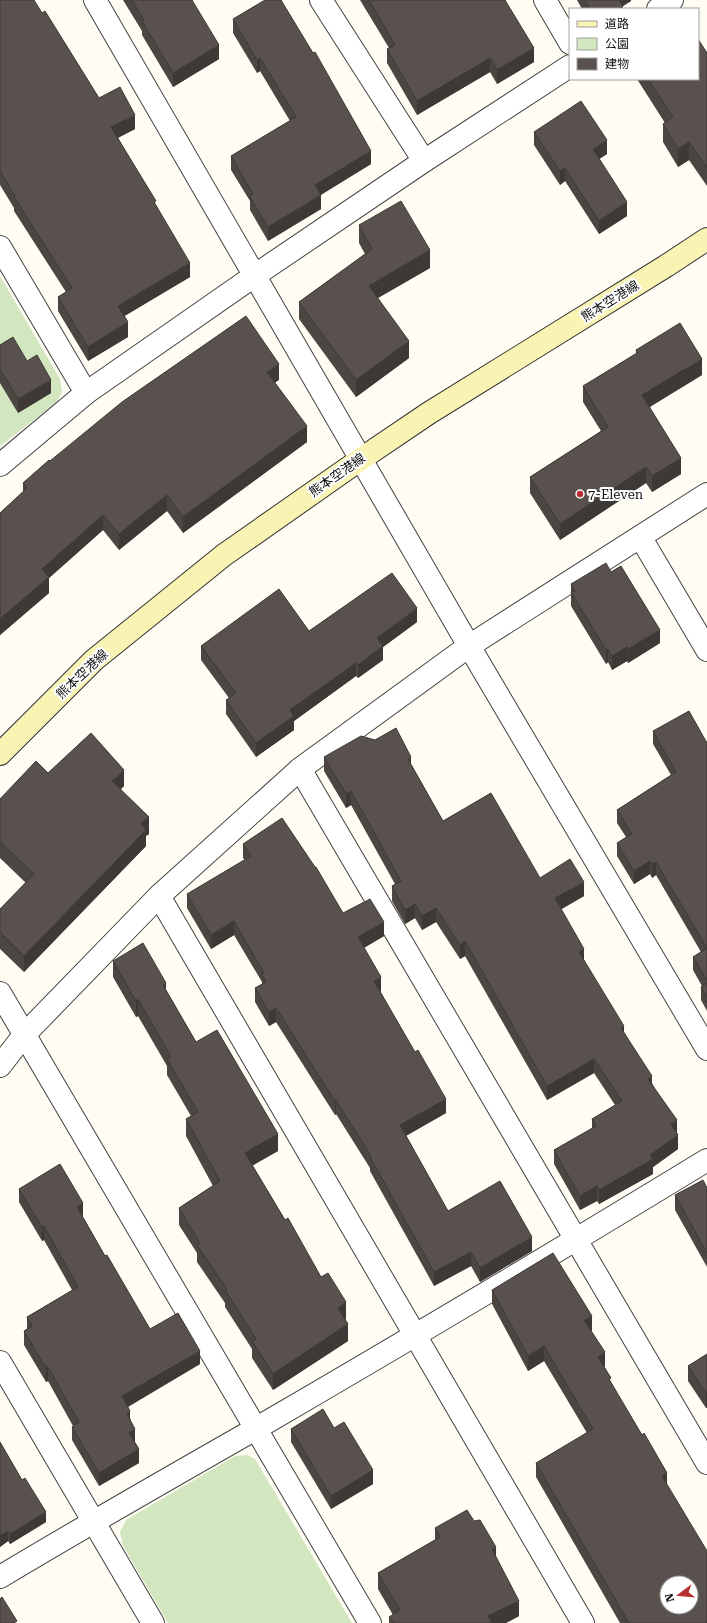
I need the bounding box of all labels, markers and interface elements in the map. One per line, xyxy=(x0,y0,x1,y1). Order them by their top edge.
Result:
legend xyxy=(569,8,699,80)
text: 道路 xyxy=(605,17,629,31)
text: 公園 xyxy=(605,37,629,51)
text: 建物 xyxy=(605,57,629,71)
street label: 熊本空港線 xyxy=(578,277,642,325)
street label: 熊本空港線 xyxy=(306,450,368,500)
place label: 7-Eleven xyxy=(588,487,644,502)
marker: 7-Eleven xyxy=(575,489,585,499)
street label: 熊本空港線 xyxy=(53,646,111,702)
north arrow xyxy=(659,1575,699,1615)
text: N xyxy=(662,1591,677,1603)

